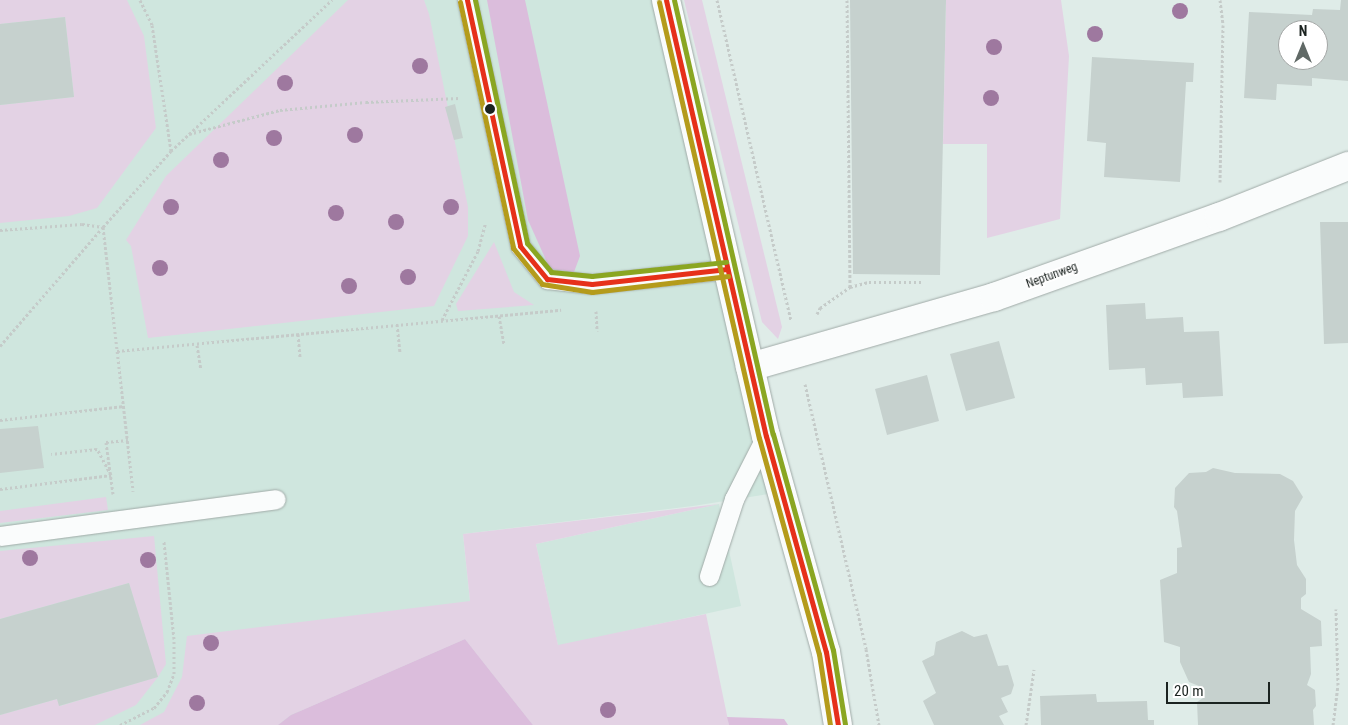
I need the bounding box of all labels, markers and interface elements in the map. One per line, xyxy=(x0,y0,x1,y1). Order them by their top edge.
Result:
north arrow xyxy=(1278,20,1328,70)
text: N xyxy=(1299,23,1307,39)
unlabelled marker xyxy=(485,104,495,114)
street label: Neptunweg xyxy=(1024,260,1080,292)
scale bar xyxy=(1168,672,1272,704)
text: 20 m xyxy=(1174,682,1204,700)

